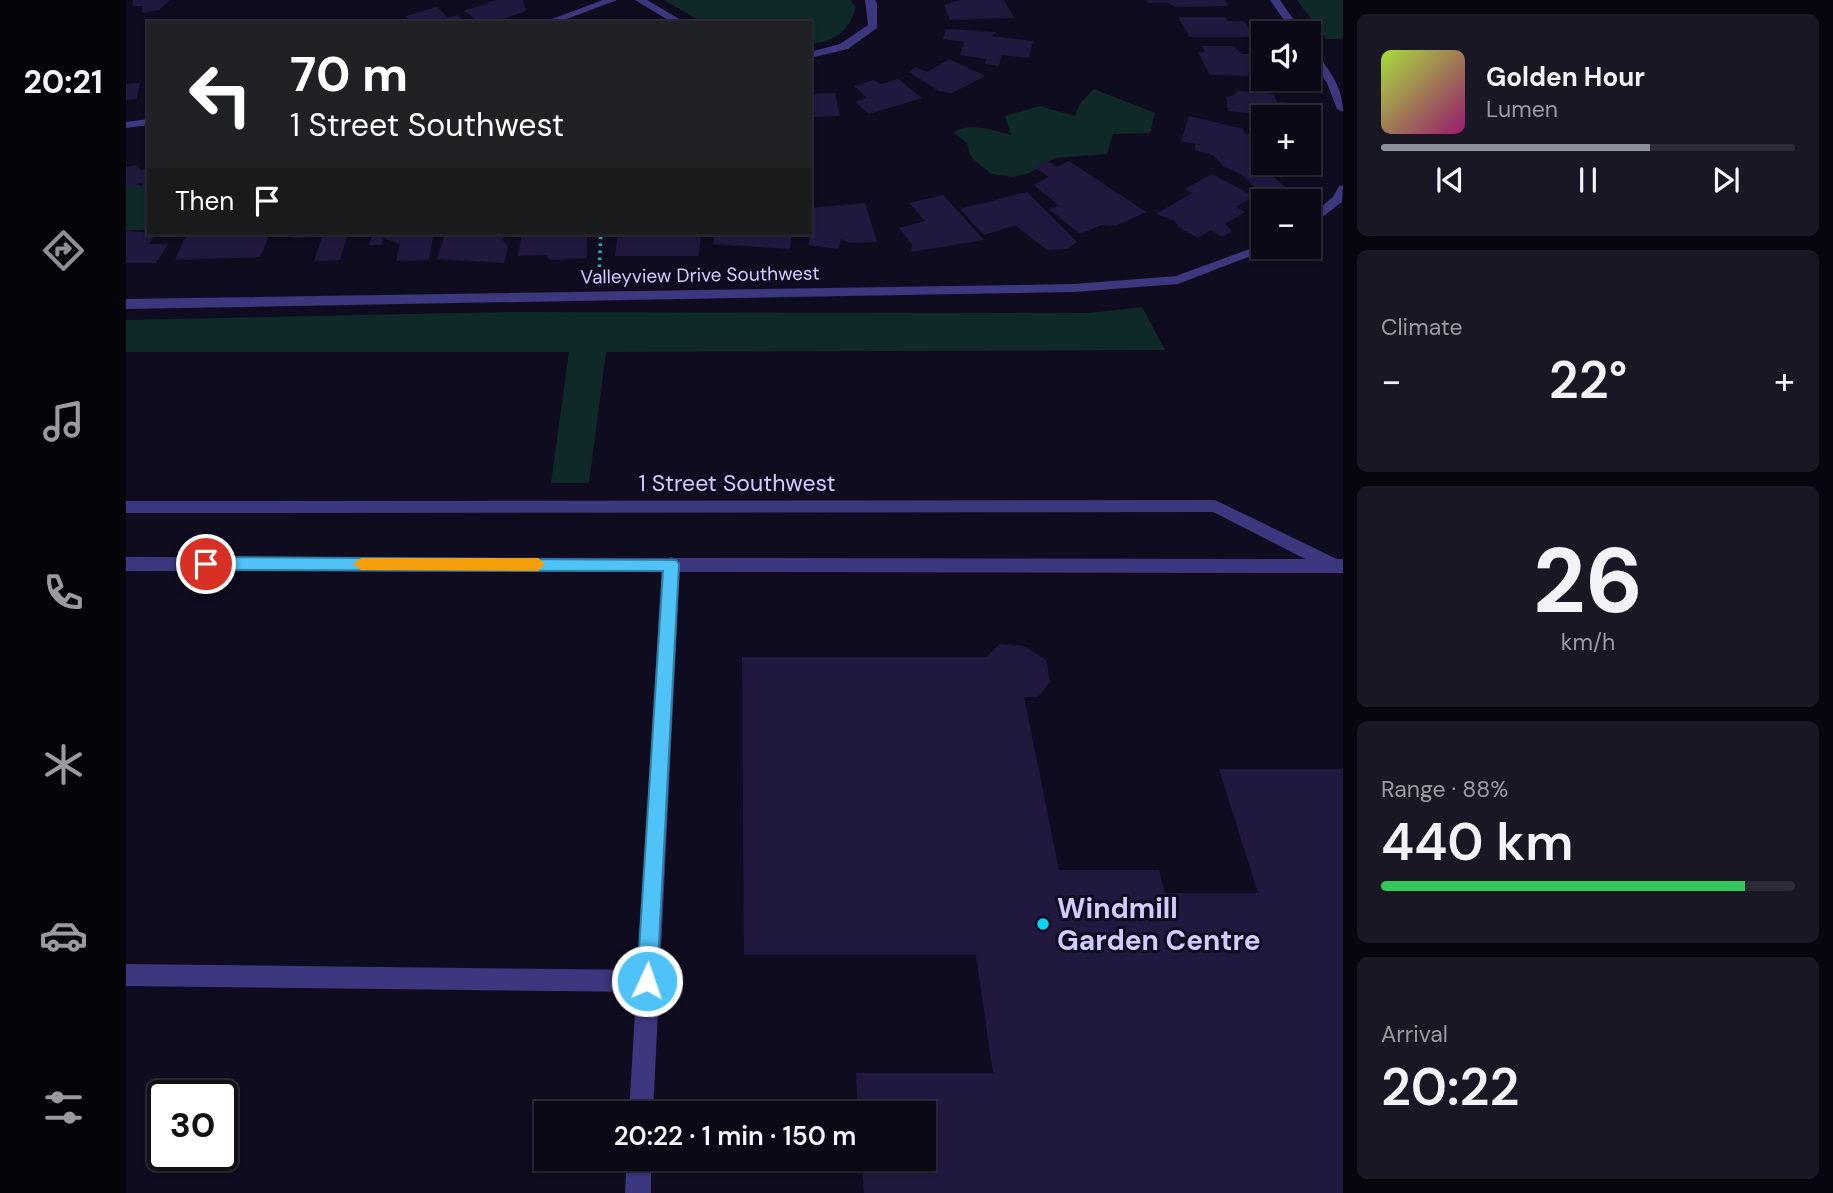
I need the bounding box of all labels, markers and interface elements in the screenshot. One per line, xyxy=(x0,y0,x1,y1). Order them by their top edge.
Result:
map controls xyxy=(1251,21,1321,259)
button: sound xyxy=(1251,21,1321,91)
text: 70 m xyxy=(290,42,408,106)
icon: left xyxy=(175,49,266,140)
text: Golden Hour xyxy=(1486,60,1645,94)
text: 20:21 xyxy=(23,61,103,103)
text: Lumen xyxy=(1486,94,1558,124)
text: 1 Street Southwest xyxy=(290,104,564,146)
button: + xyxy=(1251,105,1321,175)
icon: previous xyxy=(1431,161,1469,199)
icon: pause xyxy=(1569,161,1607,199)
icon: next xyxy=(1707,161,1745,199)
icon: arrive xyxy=(248,182,286,220)
text: Then xyxy=(175,184,234,218)
button: − xyxy=(1251,189,1321,259)
icon: directions xyxy=(39,226,88,275)
street label: Valleyview Drive Southwest xyxy=(580,260,820,290)
text: Climate xyxy=(1381,312,1463,342)
text: 22° xyxy=(1549,346,1627,414)
text: − xyxy=(1381,356,1402,406)
text: + xyxy=(1774,356,1795,406)
icon: music xyxy=(39,397,88,446)
street label: 1 Street Southwest xyxy=(638,468,836,498)
text: 26 xyxy=(1533,522,1643,640)
pin xyxy=(176,534,236,594)
icon: arrive xyxy=(187,545,225,583)
icon: phone xyxy=(39,568,88,617)
text: km/h xyxy=(1561,627,1615,657)
icon: climate xyxy=(39,740,88,789)
text: Range · 88% xyxy=(1381,774,1508,804)
text: 440 km xyxy=(1381,808,1573,876)
place label: Windmill Garden Centre xyxy=(1057,890,1261,959)
icon: car xyxy=(39,911,88,960)
marker: Windmill Garden Centre xyxy=(1035,916,1051,932)
position arrow xyxy=(610,944,684,1018)
text: Arrival xyxy=(1381,1019,1448,1049)
text: 20:22 xyxy=(1381,1053,1519,1121)
speed limit sign: 30 xyxy=(147,1080,238,1171)
icon: filters xyxy=(39,1083,88,1132)
text: 20:22 · 1 min · 150 m xyxy=(614,1119,856,1153)

